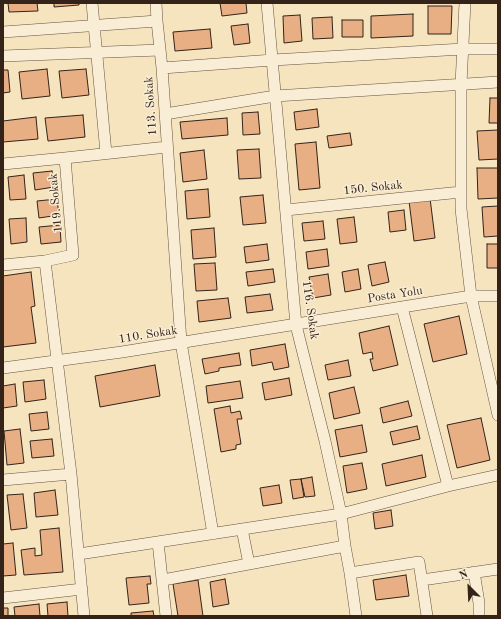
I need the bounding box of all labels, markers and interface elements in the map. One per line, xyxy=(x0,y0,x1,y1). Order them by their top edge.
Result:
street label: 113. Sokak xyxy=(142,76,160,136)
street label: 119. Sokak xyxy=(46,173,66,233)
street label: 150. Sokak xyxy=(343,178,403,198)
street label: 116. Sokak xyxy=(299,280,321,340)
street label: Posta Yolu xyxy=(366,284,424,306)
street label: 110. Sokak xyxy=(118,323,178,347)
north arrow xyxy=(449,567,489,607)
text: N xyxy=(458,569,470,582)

